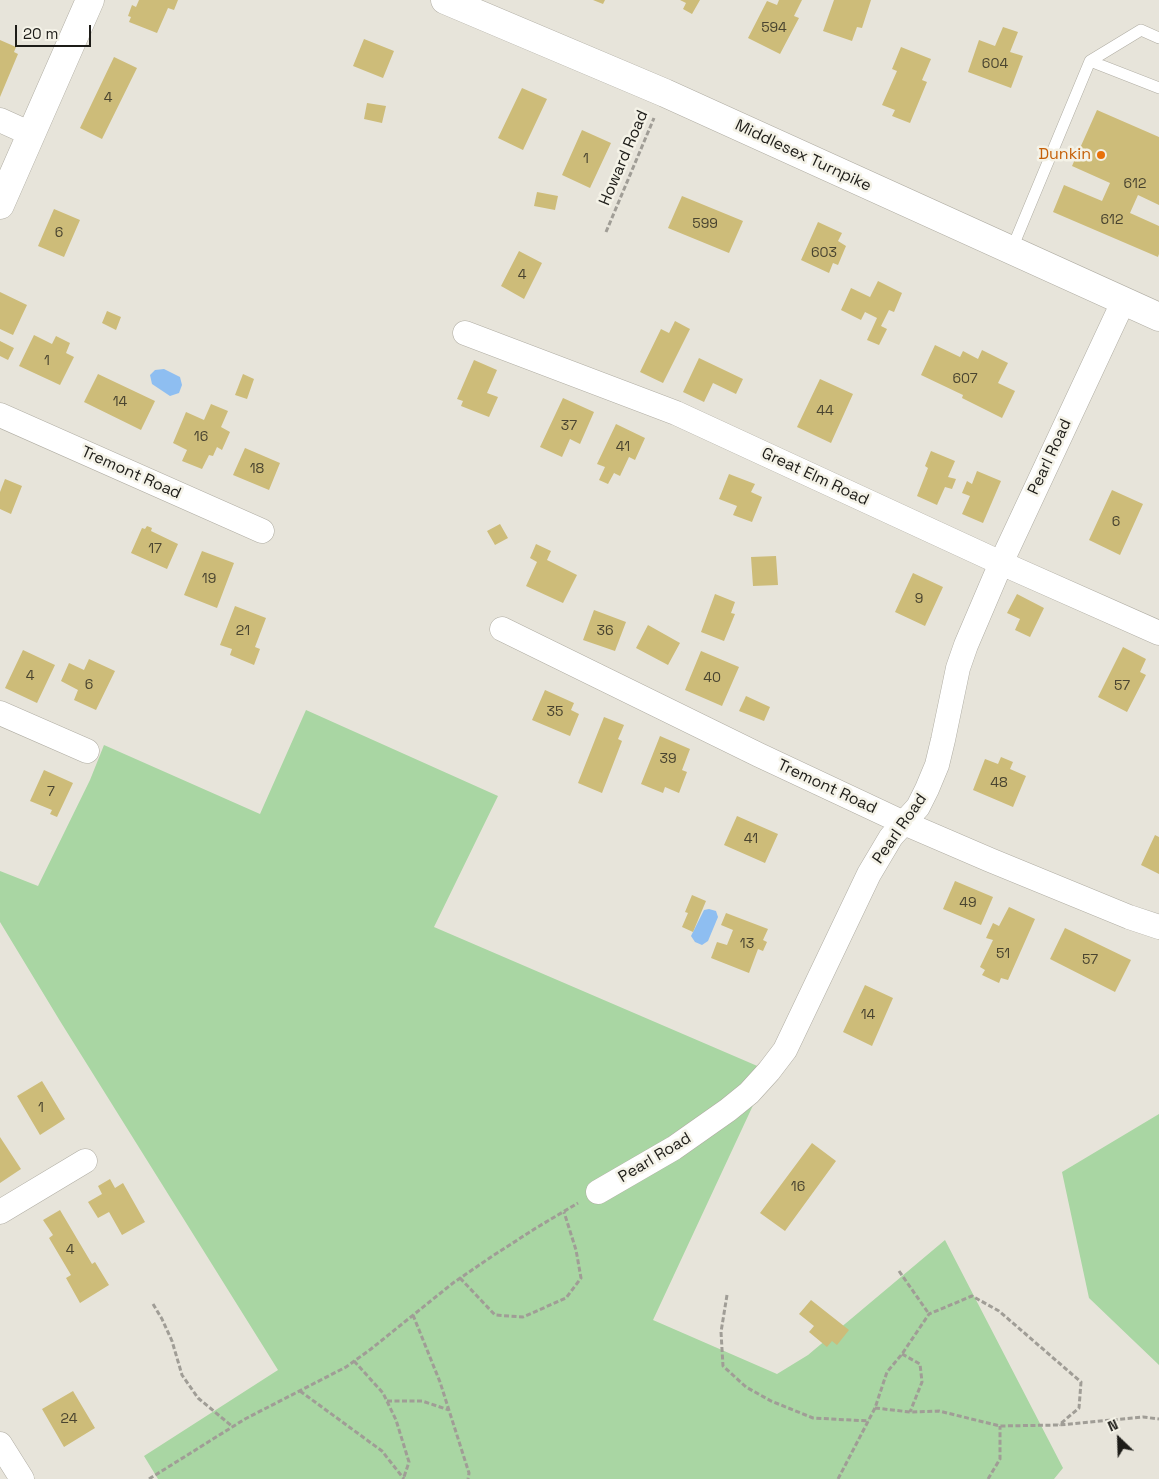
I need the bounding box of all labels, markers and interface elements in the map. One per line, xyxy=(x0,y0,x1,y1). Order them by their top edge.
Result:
scale bar xyxy=(18,15,94,47)
house number: 594 xyxy=(761,20,787,36)
text: 20 m xyxy=(23,24,58,43)
house number: 604 xyxy=(982,56,1008,72)
house number: 4 xyxy=(104,90,112,106)
street label: Howard Road xyxy=(595,108,653,208)
street label: Middlesex Turnpike xyxy=(732,116,874,196)
place label: Dunkin xyxy=(1038,145,1091,165)
marker: Dunkin xyxy=(1095,149,1107,161)
house number: 1 xyxy=(583,151,589,167)
house number: 612 xyxy=(1124,176,1146,192)
house number: 612 xyxy=(1101,212,1123,228)
house number: 599 xyxy=(692,216,718,232)
house number: 6 xyxy=(55,225,63,241)
house number: 603 xyxy=(811,245,837,261)
house number: 4 xyxy=(518,267,526,283)
house number: 1 xyxy=(44,353,50,369)
house number: 607 xyxy=(952,371,978,387)
house number: 14 xyxy=(113,394,127,410)
house number: 44 xyxy=(816,403,834,419)
street label: Pearl Road xyxy=(1024,416,1076,498)
house number: 37 xyxy=(561,418,577,434)
house number: 16 xyxy=(194,429,208,445)
house number: 41 xyxy=(616,439,630,455)
street label: Tremont Road xyxy=(78,442,184,504)
street label: Great Elm Road xyxy=(758,444,872,510)
house number: 18 xyxy=(250,461,264,477)
house number: 6 xyxy=(1112,514,1120,530)
house number: 17 xyxy=(148,541,162,557)
house number: 19 xyxy=(202,571,216,587)
house number: 9 xyxy=(915,591,923,607)
house number: 21 xyxy=(236,623,250,639)
house number: 36 xyxy=(596,623,614,639)
house number: 4 xyxy=(26,668,34,684)
house number: 40 xyxy=(703,670,721,686)
house number: 6 xyxy=(85,677,93,693)
house number: 57 xyxy=(1114,678,1130,694)
house number: 35 xyxy=(547,704,563,720)
house number: 39 xyxy=(659,751,677,767)
street label: Tremont Road xyxy=(774,756,880,818)
house number: 48 xyxy=(990,775,1008,791)
house number: 7 xyxy=(47,784,55,800)
street label: Pearl Road xyxy=(869,790,931,868)
house number: 41 xyxy=(744,831,758,847)
house number: 49 xyxy=(959,895,977,911)
house number: 13 xyxy=(740,936,754,952)
house number: 51 xyxy=(996,946,1010,962)
house number: 57 xyxy=(1082,952,1098,968)
house number: 14 xyxy=(861,1007,875,1023)
house number: 1 xyxy=(38,1100,44,1116)
street label: Pearl Road xyxy=(615,1129,695,1187)
house number: 16 xyxy=(791,1179,805,1195)
house number: 4 xyxy=(66,1242,74,1258)
house number: 24 xyxy=(61,1411,77,1427)
north arrow xyxy=(1094,1414,1144,1464)
text: N xyxy=(1105,1415,1121,1435)

